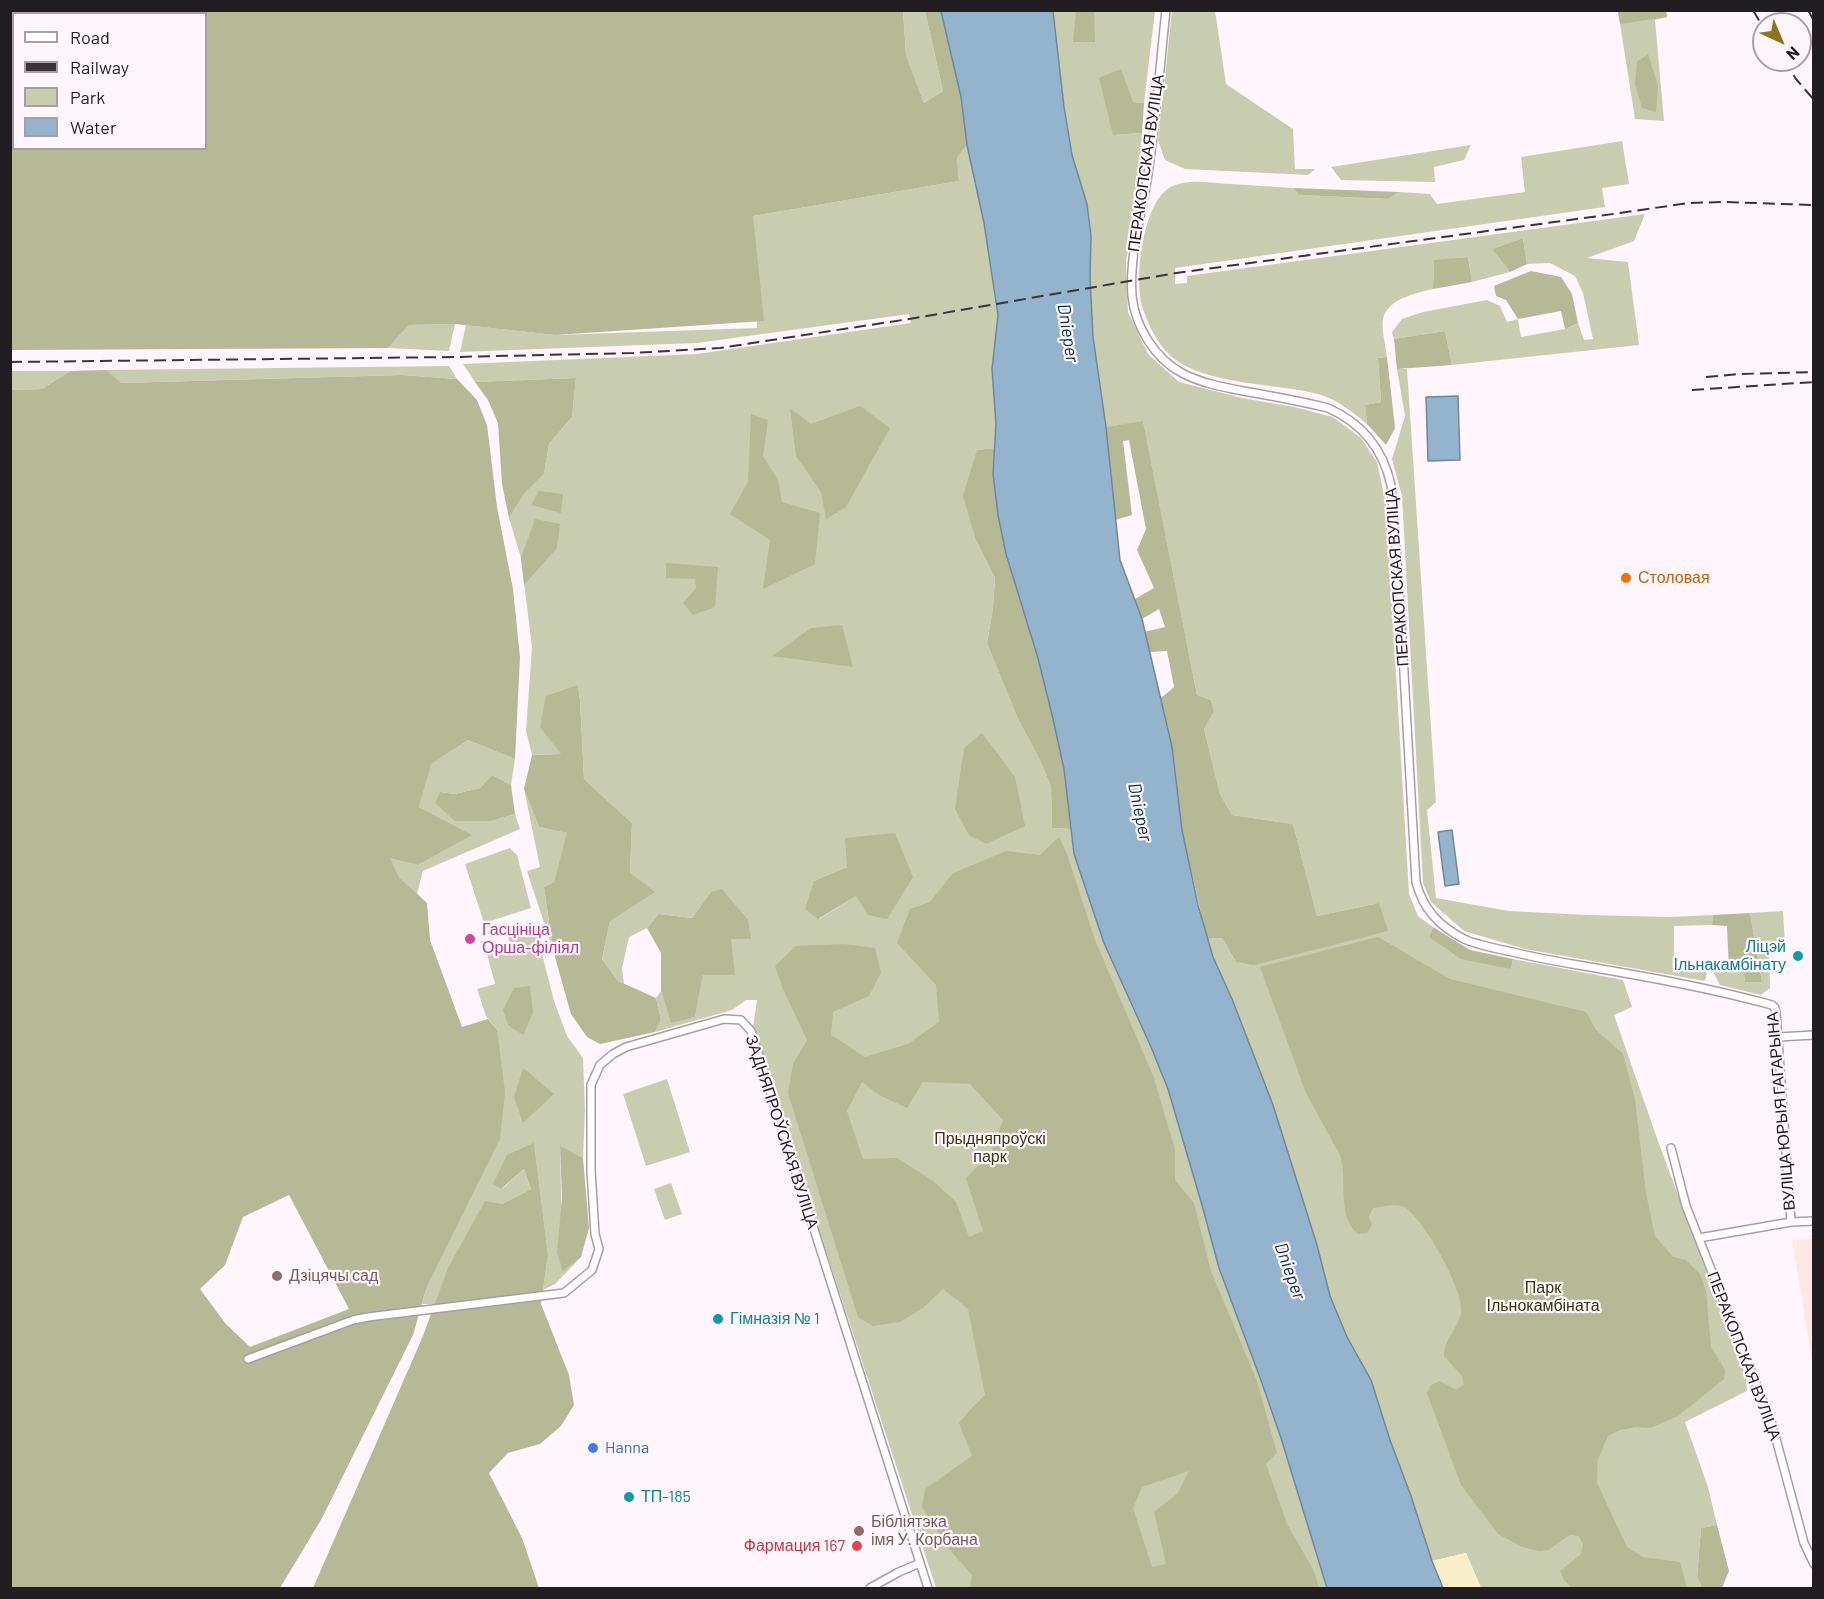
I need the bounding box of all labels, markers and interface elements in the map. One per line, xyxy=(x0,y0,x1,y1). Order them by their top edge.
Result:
legend xyxy=(12,12,207,150)
north arrow xyxy=(1752,12,1812,72)
text: Road xyxy=(70,26,110,48)
text: N xyxy=(1783,43,1804,64)
text: Railway xyxy=(70,56,129,78)
street label: ПЕРАКОПСКАЯ ВУЛІЦА xyxy=(1124,73,1168,253)
text: Park xyxy=(70,86,105,108)
text: Water xyxy=(70,116,117,138)
water label: Dnieper xyxy=(1053,302,1083,364)
street label: ПЕРАКОПСКАЯ ВУЛІЦА xyxy=(1381,487,1413,667)
place label: Столовая xyxy=(1638,568,1710,588)
marker: Столовая xyxy=(1619,571,1633,585)
water label: Dnieper xyxy=(1123,781,1157,843)
place label: Гасцініца Орша-філіял xyxy=(482,920,579,958)
marker: Гасцініца Орша-філіял xyxy=(463,932,477,946)
place label: Ліцэй Ільнакамбінату xyxy=(1673,937,1786,975)
marker: Ліцэй Ільнакамбінату xyxy=(1791,949,1805,963)
street label: ВУЛІЦА ЮРЫЯ ГАГАРЫНА xyxy=(1763,1011,1799,1211)
street label: ЗАДНЯПРОЎСКАЯ ВУЛІЦА xyxy=(742,1033,822,1231)
park label: Прыдняпроўскі парк xyxy=(934,1129,1046,1167)
water label: Dnieper xyxy=(1270,1240,1310,1302)
place label: Дзіцячы сад xyxy=(289,1266,378,1286)
marker: Дзіцячы сад xyxy=(270,1269,284,1283)
street label: ПЕРАКОПСКАЯ ВУЛІЦА xyxy=(1703,1269,1785,1443)
park label: Парк Ільнокамбіната xyxy=(1486,1278,1600,1316)
place label: Гімназія № 1 xyxy=(730,1309,819,1329)
marker: Гімназія № 1 xyxy=(711,1312,725,1326)
place label: Hanna xyxy=(605,1438,649,1458)
marker: Hanna xyxy=(586,1441,600,1455)
place label: ТП-185 xyxy=(641,1487,691,1507)
marker: ТП-185 xyxy=(622,1490,636,1504)
place label: Бібліятэка імя У. Корбана xyxy=(871,1512,978,1550)
marker: Бібліятэка імя У. Корбана xyxy=(852,1524,866,1538)
place label: Фармация 167 xyxy=(744,1536,845,1556)
marker: Фармация 167 xyxy=(850,1539,864,1553)

